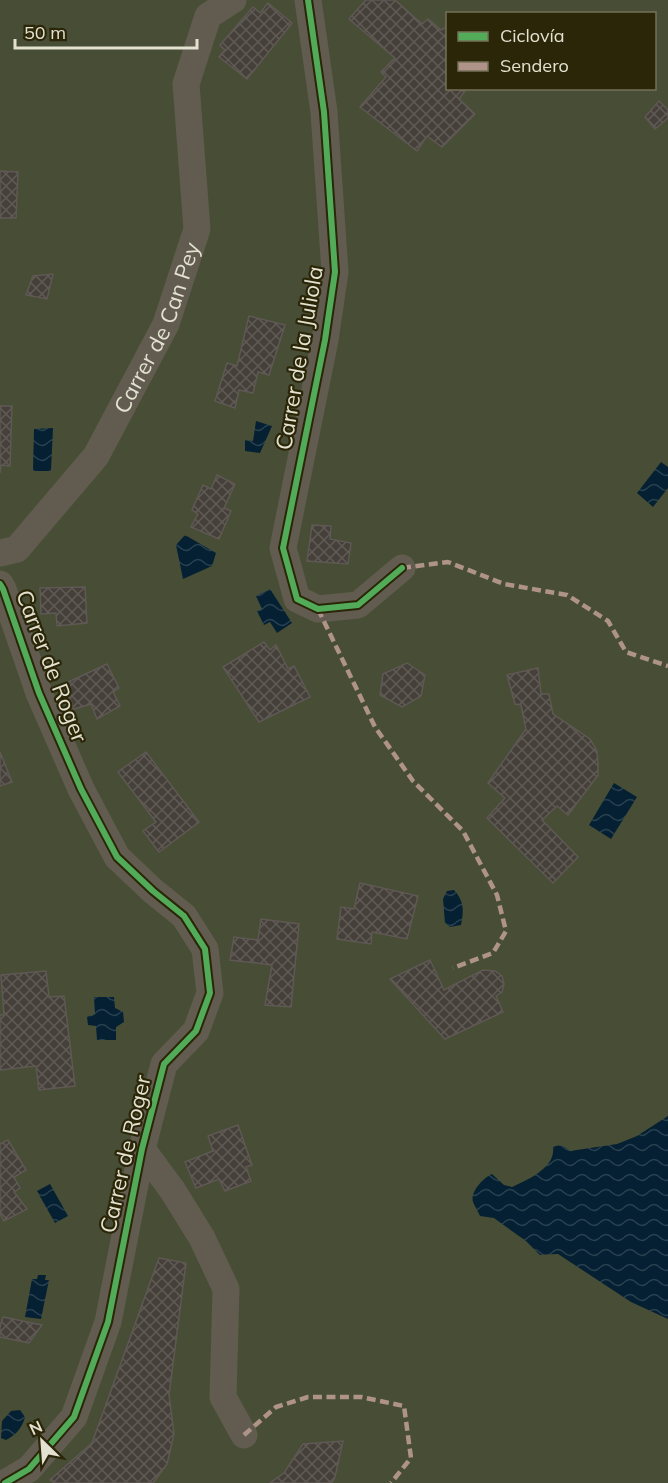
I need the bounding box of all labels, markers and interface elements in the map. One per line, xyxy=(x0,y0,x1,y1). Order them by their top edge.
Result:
scale bar xyxy=(15,12,196,50)
legend xyxy=(446,12,656,90)
text: 50 m xyxy=(24,21,66,44)
text: Ciclovía xyxy=(500,24,565,47)
text: Sendero xyxy=(500,54,569,77)
street label: Carrer de Can Pey xyxy=(107,238,206,418)
street label: Carrer de la Juliola xyxy=(269,264,329,452)
street label: Carrer de Roger xyxy=(10,586,94,746)
street label: Carrer de Roger xyxy=(93,1072,157,1236)
north arrow xyxy=(12,1411,72,1471)
text: N xyxy=(26,1416,45,1439)

